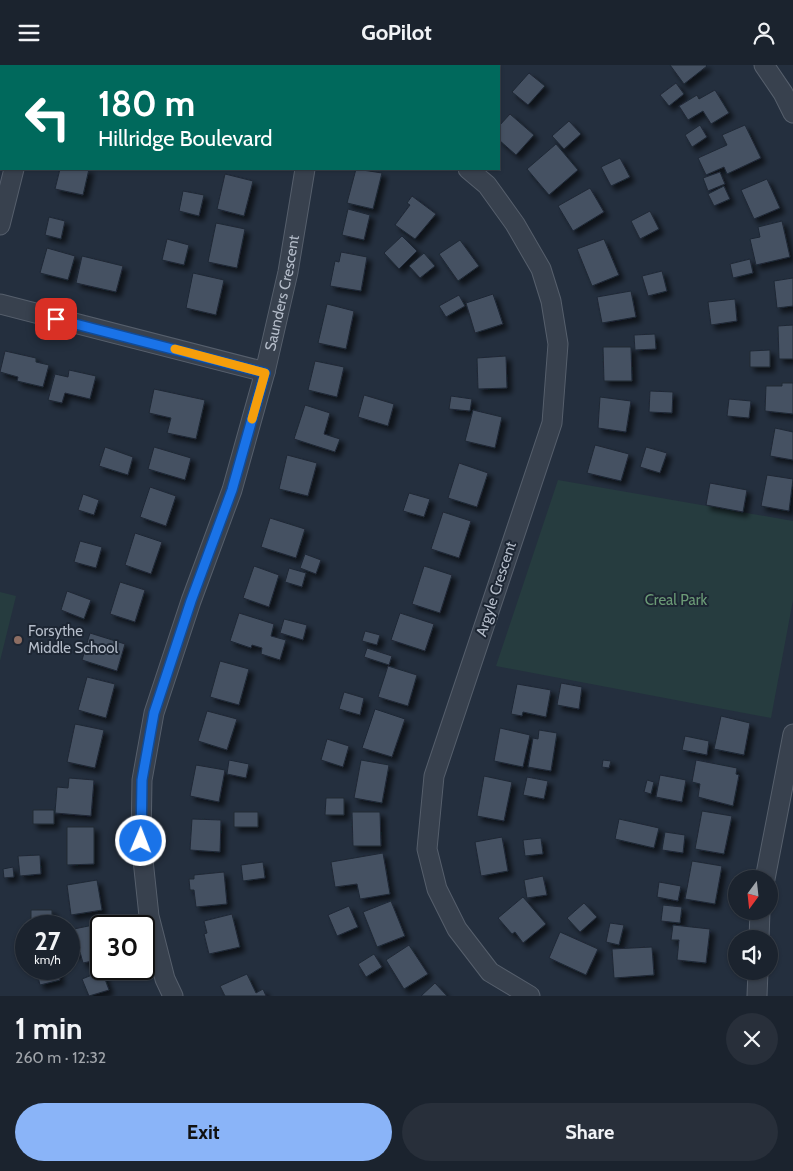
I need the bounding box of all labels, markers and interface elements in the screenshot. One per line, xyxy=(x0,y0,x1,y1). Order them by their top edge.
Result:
icon: menu xyxy=(15,19,43,47)
text: GoPilot xyxy=(361,19,432,46)
icon: person xyxy=(750,19,778,47)
text: 180 m xyxy=(98,82,195,125)
icon: left xyxy=(15,85,80,150)
text: Hillridge Boulevard xyxy=(98,125,273,152)
street label: Saunders Crescent xyxy=(261,234,303,353)
pin xyxy=(35,298,77,340)
icon: arrive xyxy=(42,305,70,333)
street label: Argyle Crescent xyxy=(472,539,520,639)
park label: Creal Park xyxy=(645,591,708,609)
place label: Forsythe Middle School xyxy=(28,622,119,657)
marker: Forsythe Middle School xyxy=(12,634,24,646)
position arrow xyxy=(114,814,166,866)
north arrow xyxy=(728,870,778,920)
map controls xyxy=(728,870,778,980)
speed limit sign: 30 xyxy=(90,915,155,980)
text: 27 xyxy=(35,926,60,956)
button: sound xyxy=(728,930,778,980)
text: km/h xyxy=(34,952,61,967)
text: 1 min xyxy=(15,1010,83,1047)
button: close xyxy=(726,1013,778,1065)
text: 260 m · 12:32 xyxy=(15,1048,106,1067)
button: Exit xyxy=(15,1103,392,1161)
button: Share xyxy=(402,1103,778,1161)

